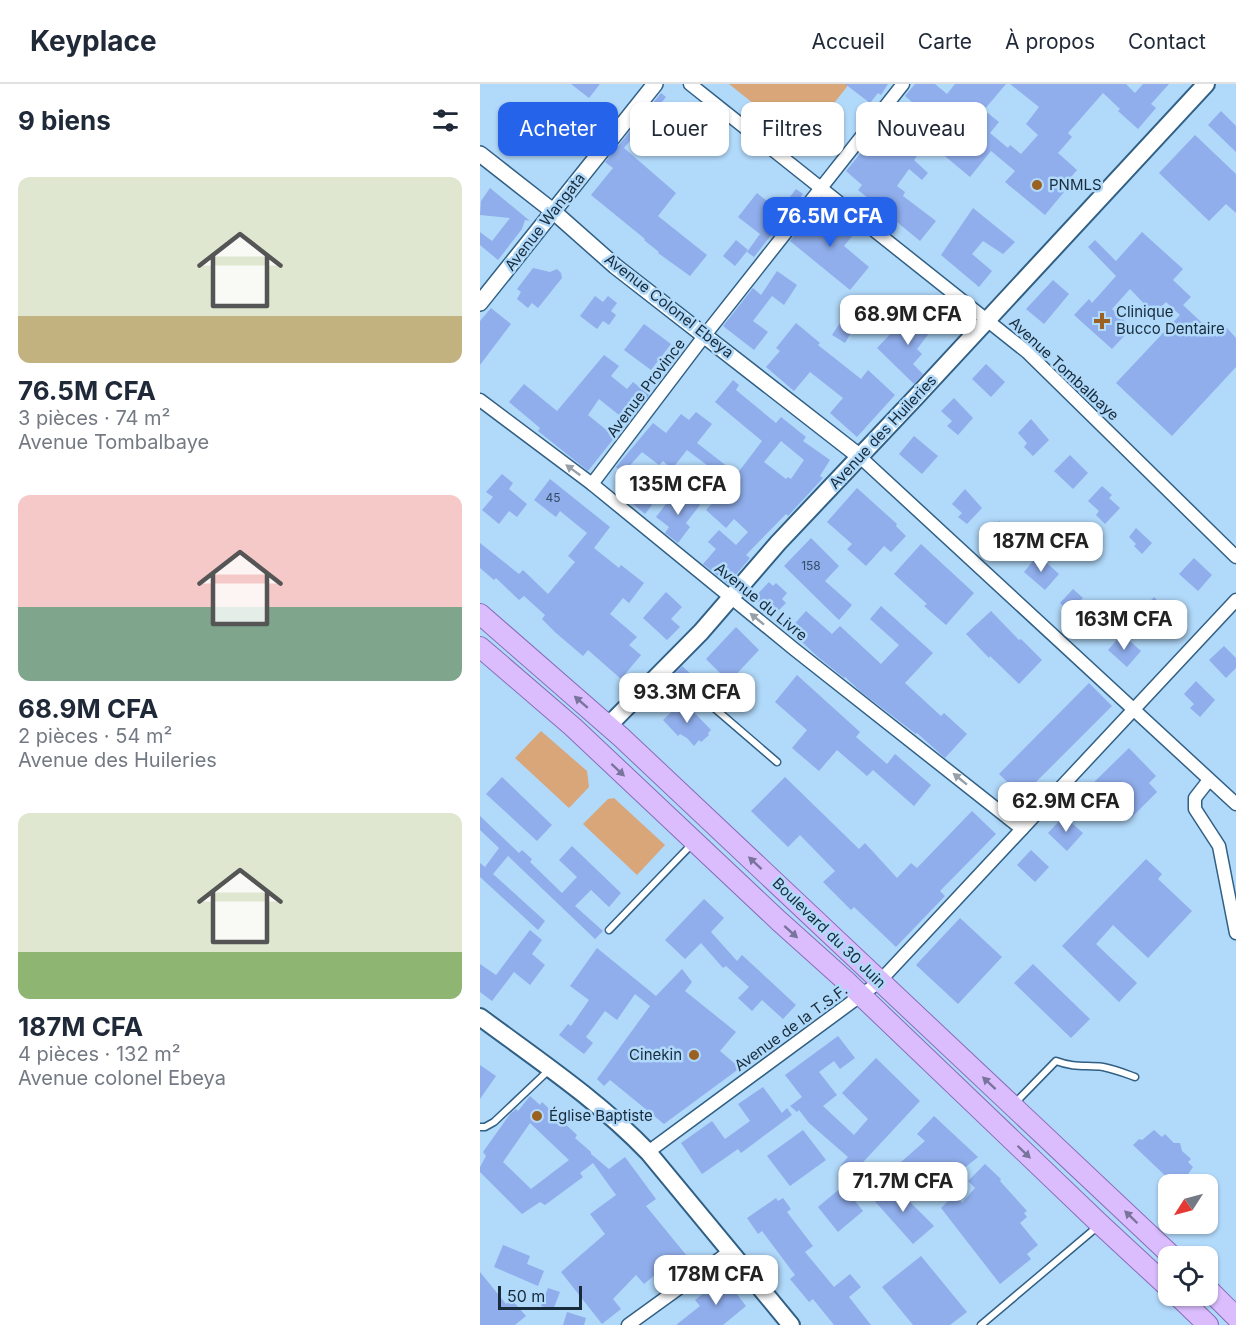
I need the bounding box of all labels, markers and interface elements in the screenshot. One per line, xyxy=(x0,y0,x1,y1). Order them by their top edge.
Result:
text: Keyplace xyxy=(30,24,157,58)
text: Accueil xyxy=(811,29,885,54)
text: Carte xyxy=(918,29,972,54)
text: À propos xyxy=(1005,29,1095,54)
text: Contact xyxy=(1128,29,1206,54)
chip: Acheter xyxy=(498,102,618,156)
chip: Louer xyxy=(630,102,729,156)
chip: Filtres xyxy=(741,102,844,156)
chip: Nouveau xyxy=(856,102,987,156)
icon: filters xyxy=(429,104,462,137)
text: 9 biens xyxy=(18,105,111,136)
street label: Avenue Wangata xyxy=(500,169,589,275)
place label: PNMLS xyxy=(1049,175,1102,194)
marker: PNMLS xyxy=(1030,178,1044,192)
pin: 76.5M CFA xyxy=(761,197,899,248)
text: 76.5M CFA xyxy=(777,204,883,228)
icon: home xyxy=(186,216,294,324)
street label: Avenue Colonel Ebeya xyxy=(601,249,738,362)
pin: 68.9M CFA xyxy=(839,295,977,346)
text: 68.9M CFA xyxy=(854,302,962,326)
place label: Clinique Bucco Dentaire xyxy=(1116,302,1225,338)
marker: Clinique Bucco Dentaire xyxy=(1093,312,1111,330)
street label: Avenue Tombalbaye xyxy=(1005,313,1123,424)
street label: Avenue Province xyxy=(602,335,689,441)
street label: Avenue des Huileries xyxy=(825,371,941,493)
text: 76.5M CFA xyxy=(18,375,156,406)
text: 3 pièces · 74 m² xyxy=(18,406,170,430)
text: Avenue Tombalbaye xyxy=(18,430,209,454)
one-way arrow xyxy=(566,464,582,476)
pin: 135M CFA xyxy=(616,465,740,516)
text: 135M CFA xyxy=(629,472,727,496)
house number: 45 xyxy=(545,490,561,505)
pin: 187M CFA xyxy=(979,522,1103,573)
text: 187M CFA xyxy=(993,529,1089,553)
icon: home xyxy=(186,534,294,642)
street label: Avenue du Livre xyxy=(711,558,812,645)
house number: 158 xyxy=(801,558,821,573)
pin: 163M CFA xyxy=(1062,600,1186,651)
text: 163M CFA xyxy=(1075,607,1173,631)
one-way arrow xyxy=(750,613,765,626)
pin: 93.3M CFA xyxy=(618,673,756,724)
text: 93.3M CFA xyxy=(633,680,741,704)
text: 68.9M CFA xyxy=(18,693,158,724)
one-way arrow xyxy=(574,696,589,709)
text: 2 pièces · 54 m² xyxy=(18,724,172,748)
text: Avenue des Huileries xyxy=(18,748,217,772)
one-way arrow xyxy=(610,763,625,777)
one-way arrow xyxy=(952,774,967,786)
pin: 62.9M CFA xyxy=(997,782,1135,833)
text: 62.9M CFA xyxy=(1012,789,1120,813)
icon: home xyxy=(186,852,294,960)
one-way arrow xyxy=(748,857,763,870)
street label: Boulevard du 30 Juin xyxy=(769,874,890,992)
one-way arrow xyxy=(783,925,798,938)
street label: Avenue de la T.S.F. xyxy=(730,980,851,1075)
text: 187M CFA xyxy=(18,1011,143,1042)
text: 4 pièces · 132 m² xyxy=(18,1042,181,1066)
place label: Cinekin xyxy=(629,1045,682,1064)
marker: Cinekin xyxy=(687,1048,701,1062)
text: Avenue colonel Ebeya xyxy=(18,1066,226,1090)
one-way arrow xyxy=(982,1077,996,1091)
place label: Église Baptiste xyxy=(549,1106,653,1125)
marker: Église Baptiste xyxy=(530,1109,544,1123)
one-way arrow xyxy=(1017,1145,1032,1159)
pin: 71.7M CFA xyxy=(834,1162,972,1213)
text: 71.7M CFA xyxy=(852,1169,954,1193)
north arrow xyxy=(1158,1174,1218,1234)
map controls xyxy=(1158,1174,1218,1306)
one-way arrow xyxy=(1124,1210,1138,1224)
button: locate xyxy=(1158,1246,1218,1306)
pin: 178M CFA xyxy=(654,1255,778,1306)
text: 178M CFA xyxy=(668,1262,764,1286)
scale bar xyxy=(498,1283,582,1310)
text: 50 m xyxy=(507,1286,545,1306)

